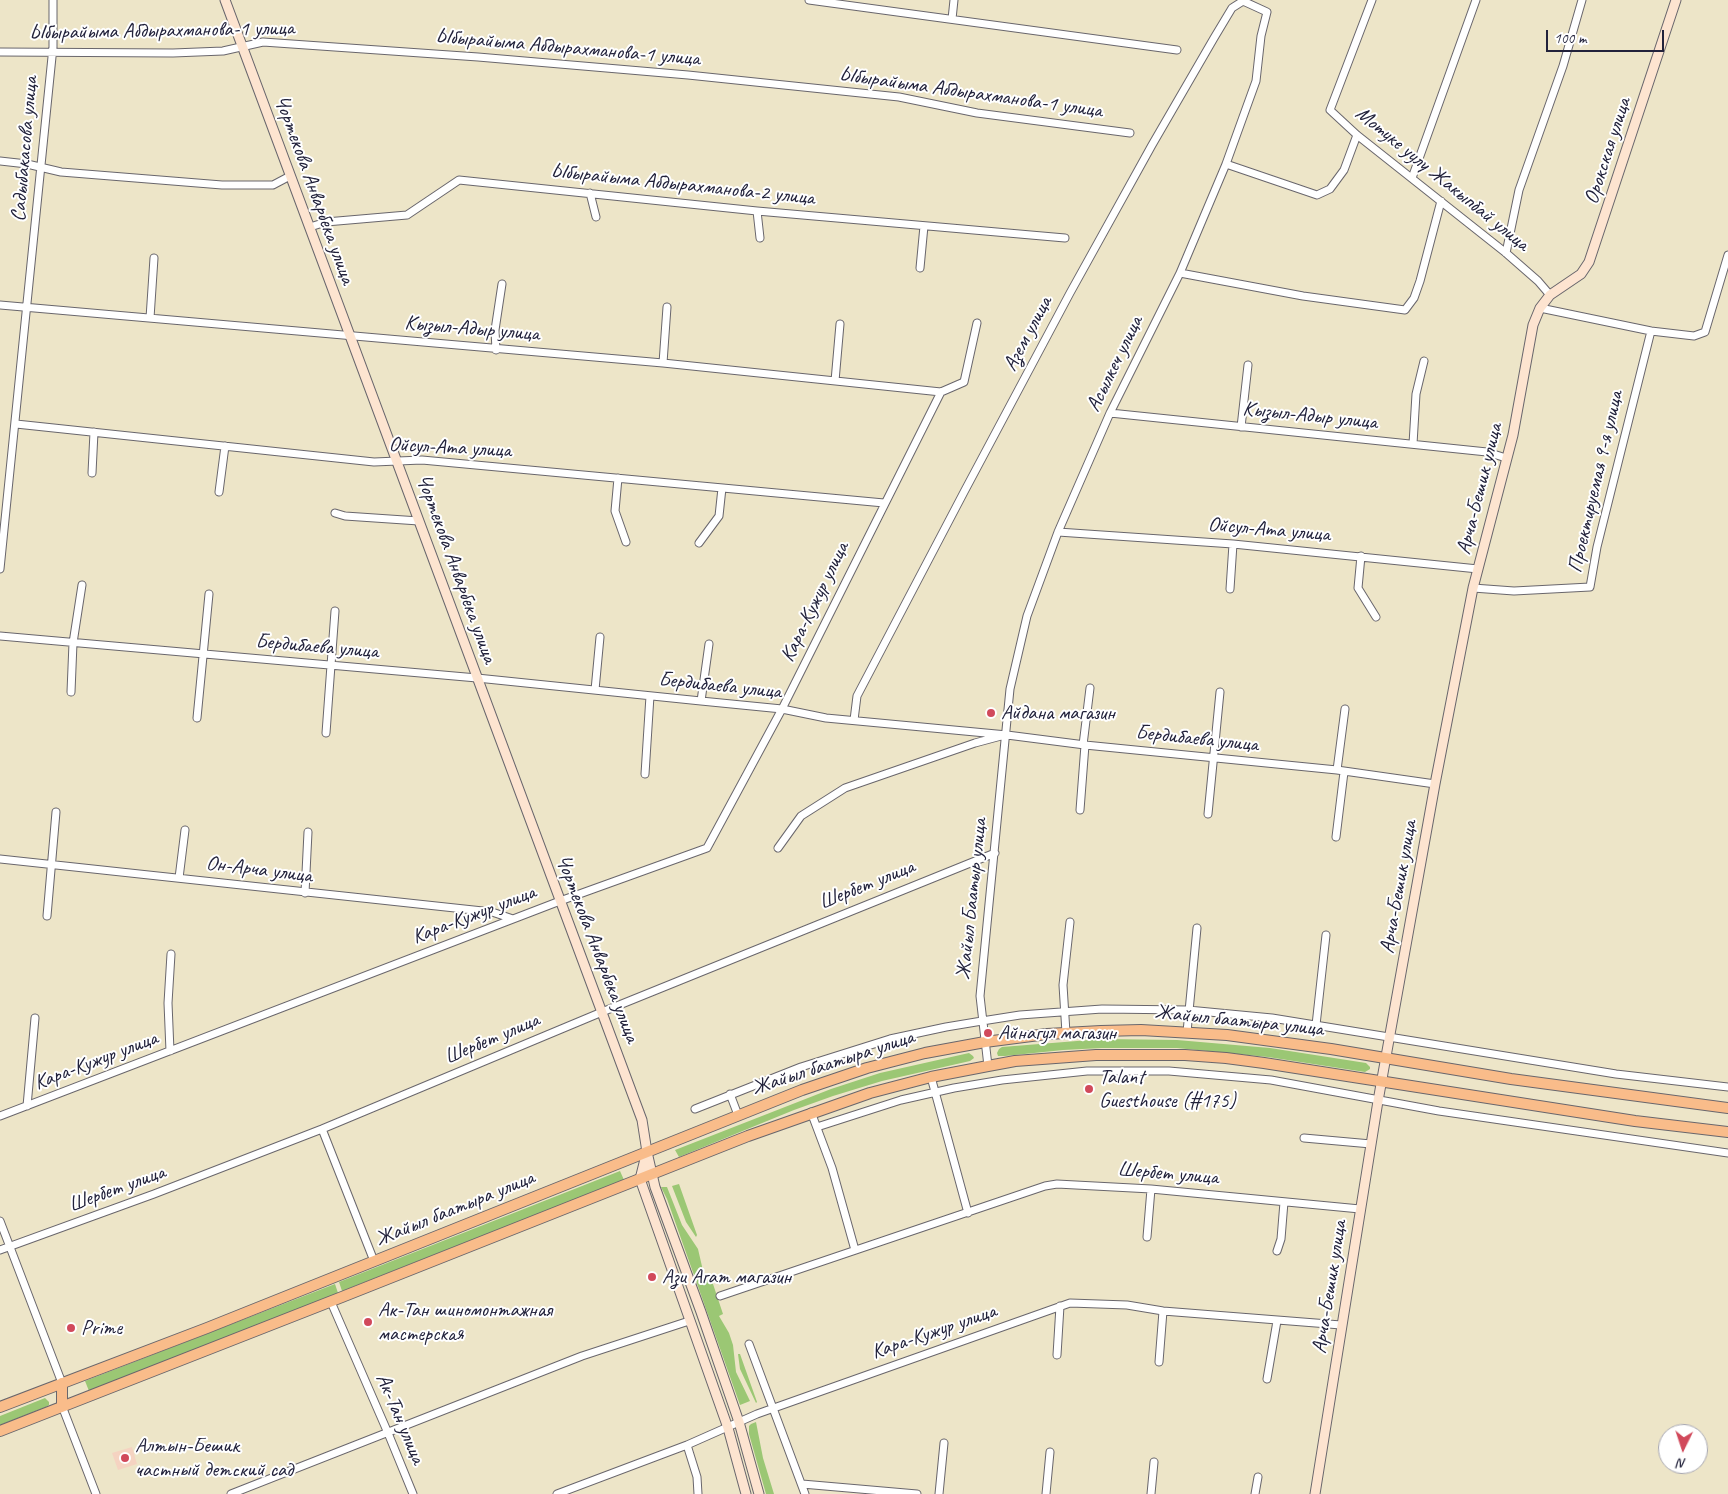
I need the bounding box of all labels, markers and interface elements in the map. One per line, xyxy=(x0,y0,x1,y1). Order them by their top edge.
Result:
street label: Ыбырайыма Абдырахманова-1 улица xyxy=(30,16,294,46)
scale bar xyxy=(1548,20,1666,52)
street label: Ыбырайыма Абдырахманова-1 улица xyxy=(435,24,701,72)
text: 100 m xyxy=(1554,29,1586,48)
street label: Ыбырайыма Абдырахманова-1 улица xyxy=(838,62,1104,124)
street label: Садыбакасова улица xyxy=(6,75,44,223)
street label: Чортекова Анварбека улица xyxy=(268,92,360,288)
street label: Орокская улица xyxy=(1579,95,1637,207)
street label: Мотуке уулу Жакыпбай улица xyxy=(1350,101,1534,257)
street label: Ыбырайыма Абдырахманова-2 улица xyxy=(550,159,816,211)
street label: Азем улица xyxy=(998,292,1058,376)
street label: Кызыл-Адыр улица xyxy=(404,311,540,347)
street label: Асылкеч улица xyxy=(1081,312,1149,416)
street label: Проектируемая 9-я улица xyxy=(1563,389,1629,575)
street label: Кызыл-Адыр улица xyxy=(1242,396,1378,436)
street label: Арча-Бешик улица xyxy=(1452,421,1508,557)
street label: Ойсул-Ата улица xyxy=(388,432,512,464)
street label: Чортекова Анварбека улица xyxy=(410,471,502,667)
street label: Ойсул-Ата улица xyxy=(1207,512,1331,548)
street label: Кара-Кужур улица xyxy=(775,538,855,666)
street label: Бердибаева улица xyxy=(255,629,379,665)
street label: Бердибаева улица xyxy=(657,667,783,705)
place label: Айдана магазин xyxy=(1001,700,1115,726)
marker: Айдана магазин xyxy=(985,707,997,719)
street label: Бердибаева улица xyxy=(1134,720,1260,758)
street label: Жайыл Баатыр улица xyxy=(951,817,993,981)
street label: Арча-Бешик улица xyxy=(1375,819,1423,955)
street label: Он-Арча улица xyxy=(205,851,313,889)
street label: Чортекова Анварбека улица xyxy=(550,852,644,1046)
street label: Шербет улица xyxy=(816,854,918,916)
street label: Кара-Кужур улица xyxy=(409,880,539,950)
street label: Жайыл баатыра улица xyxy=(1153,1000,1325,1042)
street label: Шербет улица xyxy=(441,1008,543,1070)
place label: Айнагул магазин xyxy=(998,1020,1116,1046)
street label: Жайыл баатыра улица xyxy=(749,1025,917,1101)
street label: Кара-Кужур улица xyxy=(31,1026,161,1096)
marker: Айнагул магазин xyxy=(982,1027,994,1039)
place label: Talant Guesthouse (#175) xyxy=(1099,1064,1236,1114)
marker: Talant Guesthouse (#175) xyxy=(1083,1083,1095,1095)
street label: Шербет улица xyxy=(1117,1157,1219,1191)
street label: Шербет улица xyxy=(65,1160,169,1218)
street label: Жайыл баатыра улица xyxy=(372,1166,538,1252)
street label: Арча-Бешик улица xyxy=(1307,1219,1353,1355)
place label: Ази Агат магазин xyxy=(662,1264,791,1290)
marker: Ази Агат магазин xyxy=(646,1271,658,1283)
place label: Ак-Тан шиномонтажная мастерская xyxy=(378,1297,552,1347)
street label: Кара-Кужур улица xyxy=(868,1299,1000,1365)
place label: Prime xyxy=(81,1315,122,1341)
marker: Ак-Тан шиномонтажная мастерская xyxy=(362,1316,374,1328)
marker: Prime xyxy=(65,1322,77,1334)
street label: Ак-Тан улица xyxy=(370,1370,430,1468)
north arrow xyxy=(1658,1424,1708,1474)
place label: Алтын-Бешик частный детский сад xyxy=(135,1433,293,1483)
marker: Алтын-Бешик частный детский сад xyxy=(119,1452,131,1464)
text: N xyxy=(1677,1455,1687,1472)

